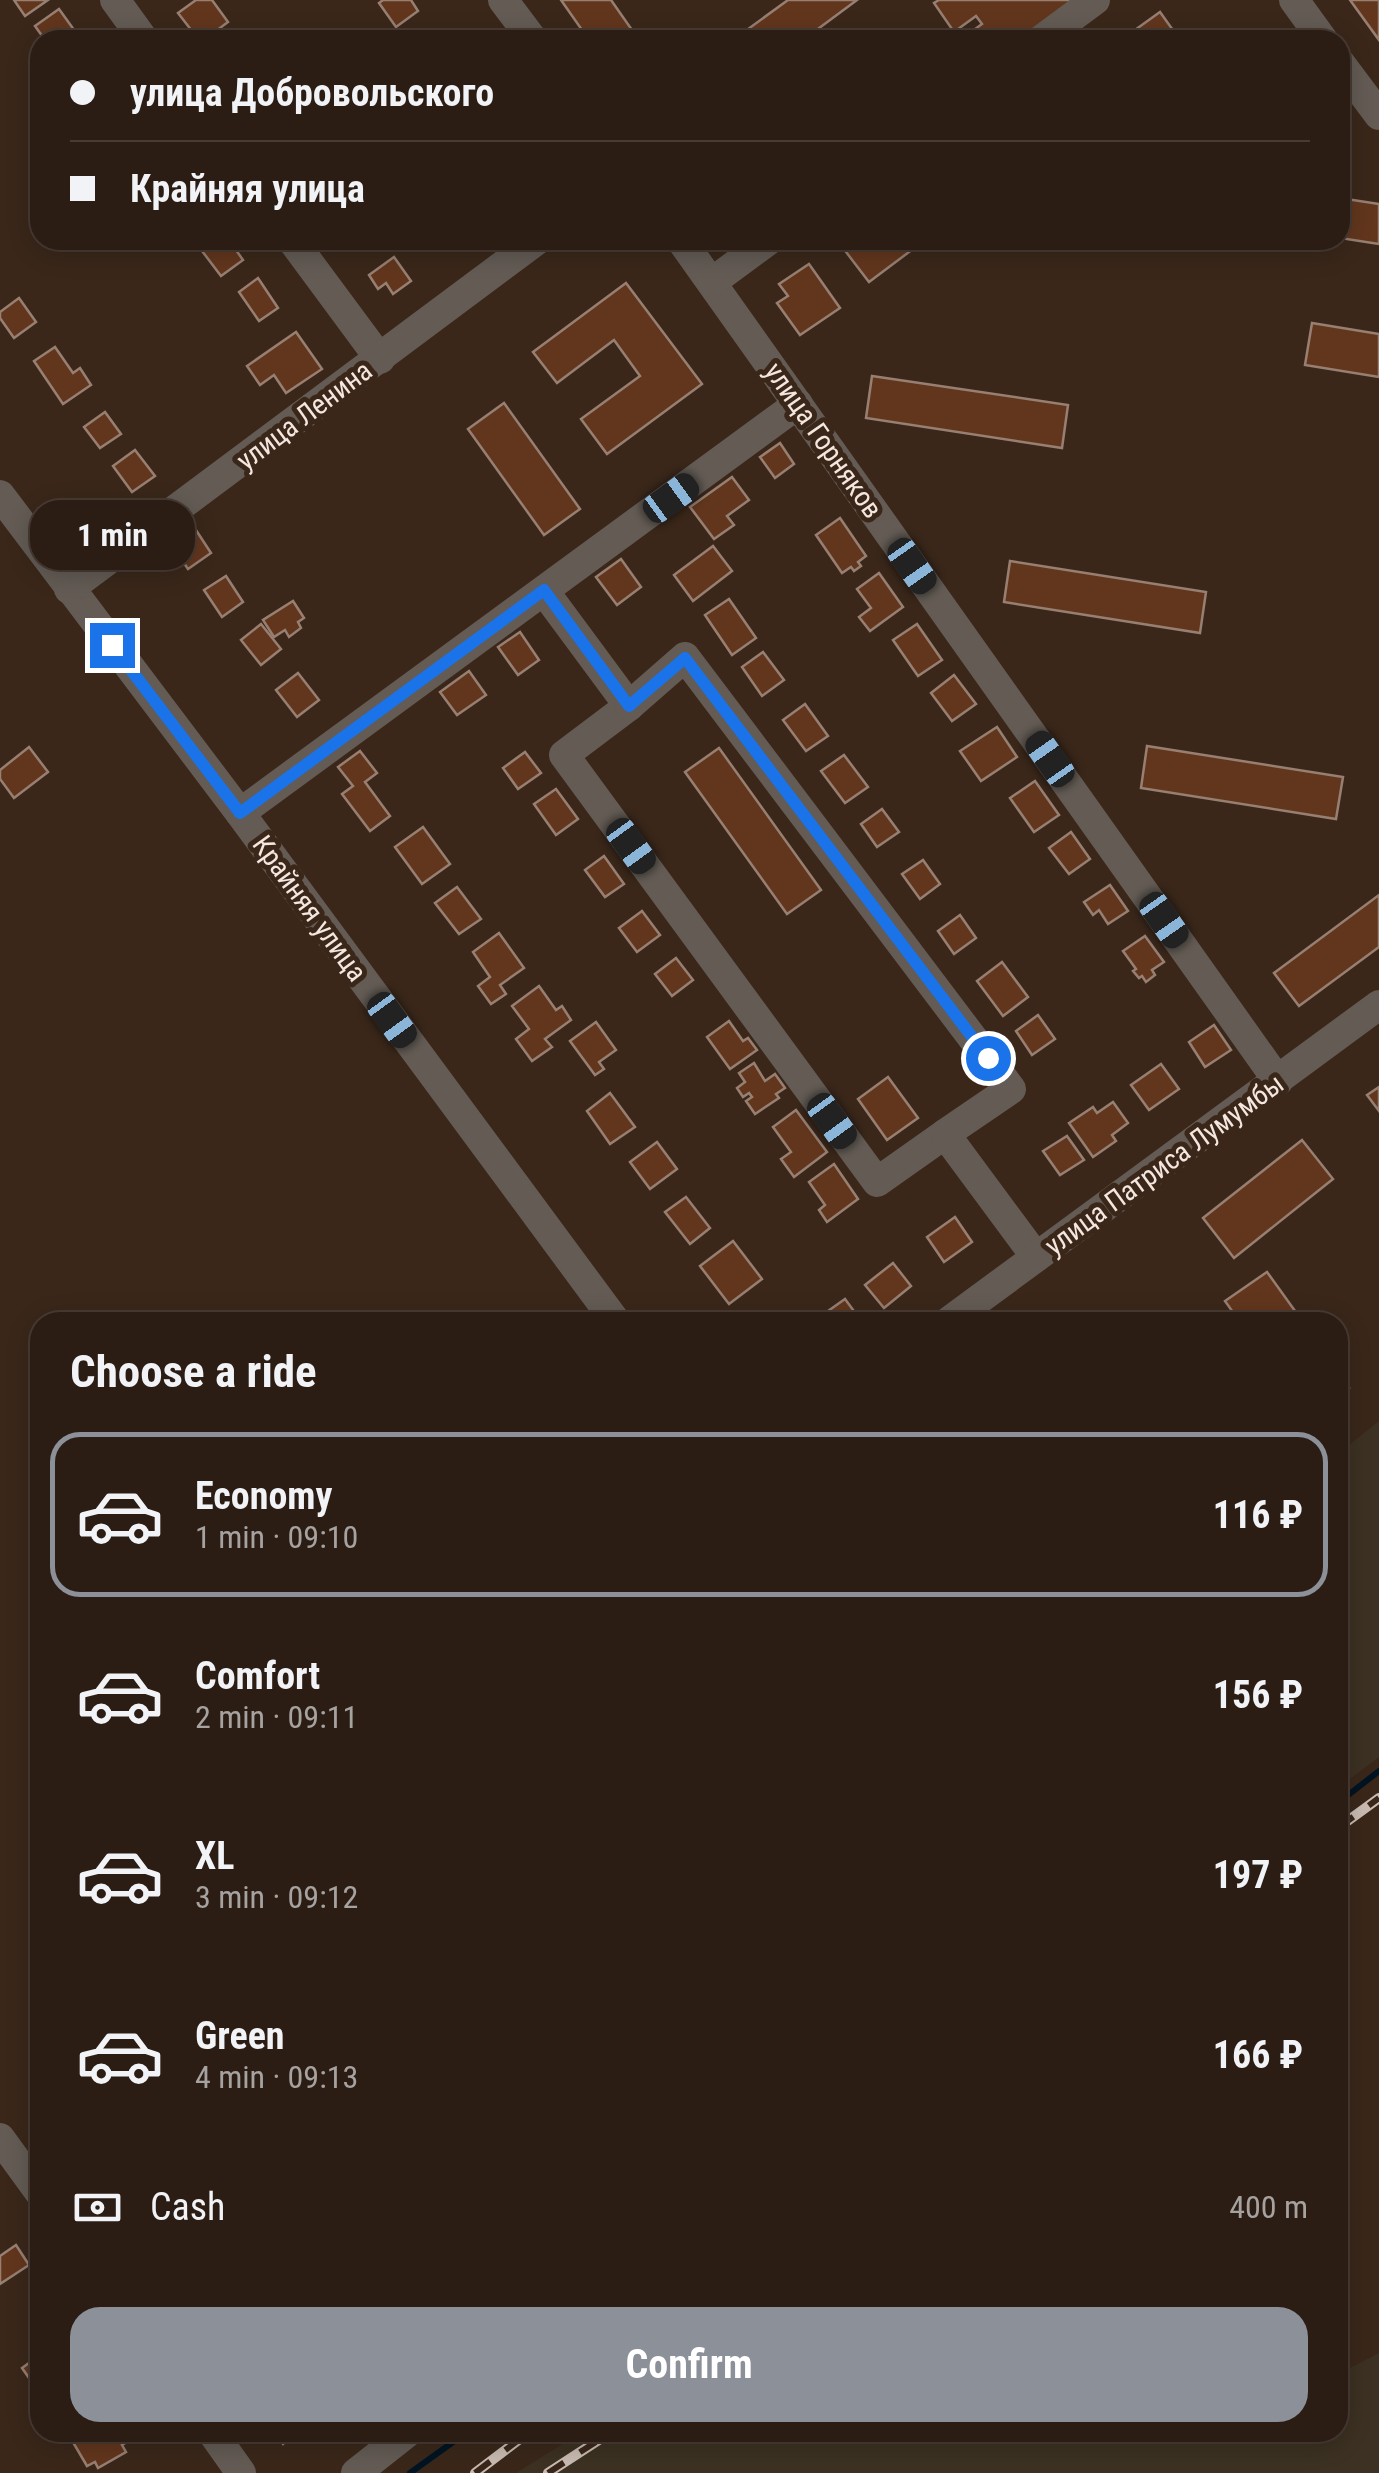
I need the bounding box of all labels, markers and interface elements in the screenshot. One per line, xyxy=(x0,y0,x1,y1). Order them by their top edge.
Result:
text: улица Добровольского xyxy=(130,71,494,115)
text: Крайняя улица xyxy=(130,167,365,211)
street label: улица Ленина xyxy=(230,354,378,477)
street label: улица Горняков xyxy=(758,356,889,524)
car xyxy=(638,468,704,528)
callout: 1 min xyxy=(29,500,194,570)
text: 1 min xyxy=(77,516,148,554)
car xyxy=(883,533,941,599)
route end xyxy=(90,623,135,668)
car xyxy=(1021,726,1079,792)
car xyxy=(601,813,661,879)
street label: Крайняя улица xyxy=(246,829,374,988)
car xyxy=(1135,887,1193,953)
car xyxy=(362,987,422,1053)
route start xyxy=(966,1036,1011,1081)
street label: улица Патриса Лумумбы xyxy=(1039,1067,1290,1262)
car xyxy=(802,1088,862,1154)
text: Choose a ride xyxy=(70,1345,317,1398)
icon: car xyxy=(75,1470,165,1560)
text: Economy xyxy=(195,1474,332,1518)
text: 116 ₽ xyxy=(1213,1493,1303,1537)
text: 1 min · 09:10 xyxy=(195,1518,358,1556)
icon: car xyxy=(75,1650,165,1740)
text: Comfort xyxy=(195,1654,320,1698)
text: 156 ₽ xyxy=(1213,1673,1303,1717)
text: 2 min · 09:11 xyxy=(195,1698,358,1736)
icon: car xyxy=(75,1830,165,1920)
text: XL xyxy=(195,1834,234,1878)
text: 197 ₽ xyxy=(1213,1853,1303,1897)
text: 3 min · 09:12 xyxy=(195,1878,358,1916)
icon: car xyxy=(75,2010,165,2100)
text: Green xyxy=(195,2014,285,2058)
text: 166 ₽ xyxy=(1213,2033,1303,2077)
text: 4 min · 09:13 xyxy=(195,2058,358,2096)
icon: cash xyxy=(70,2180,125,2235)
text: Cash xyxy=(150,2185,225,2229)
text: 400 m xyxy=(1229,2188,1308,2226)
button: Confirm xyxy=(70,2307,1308,2422)

